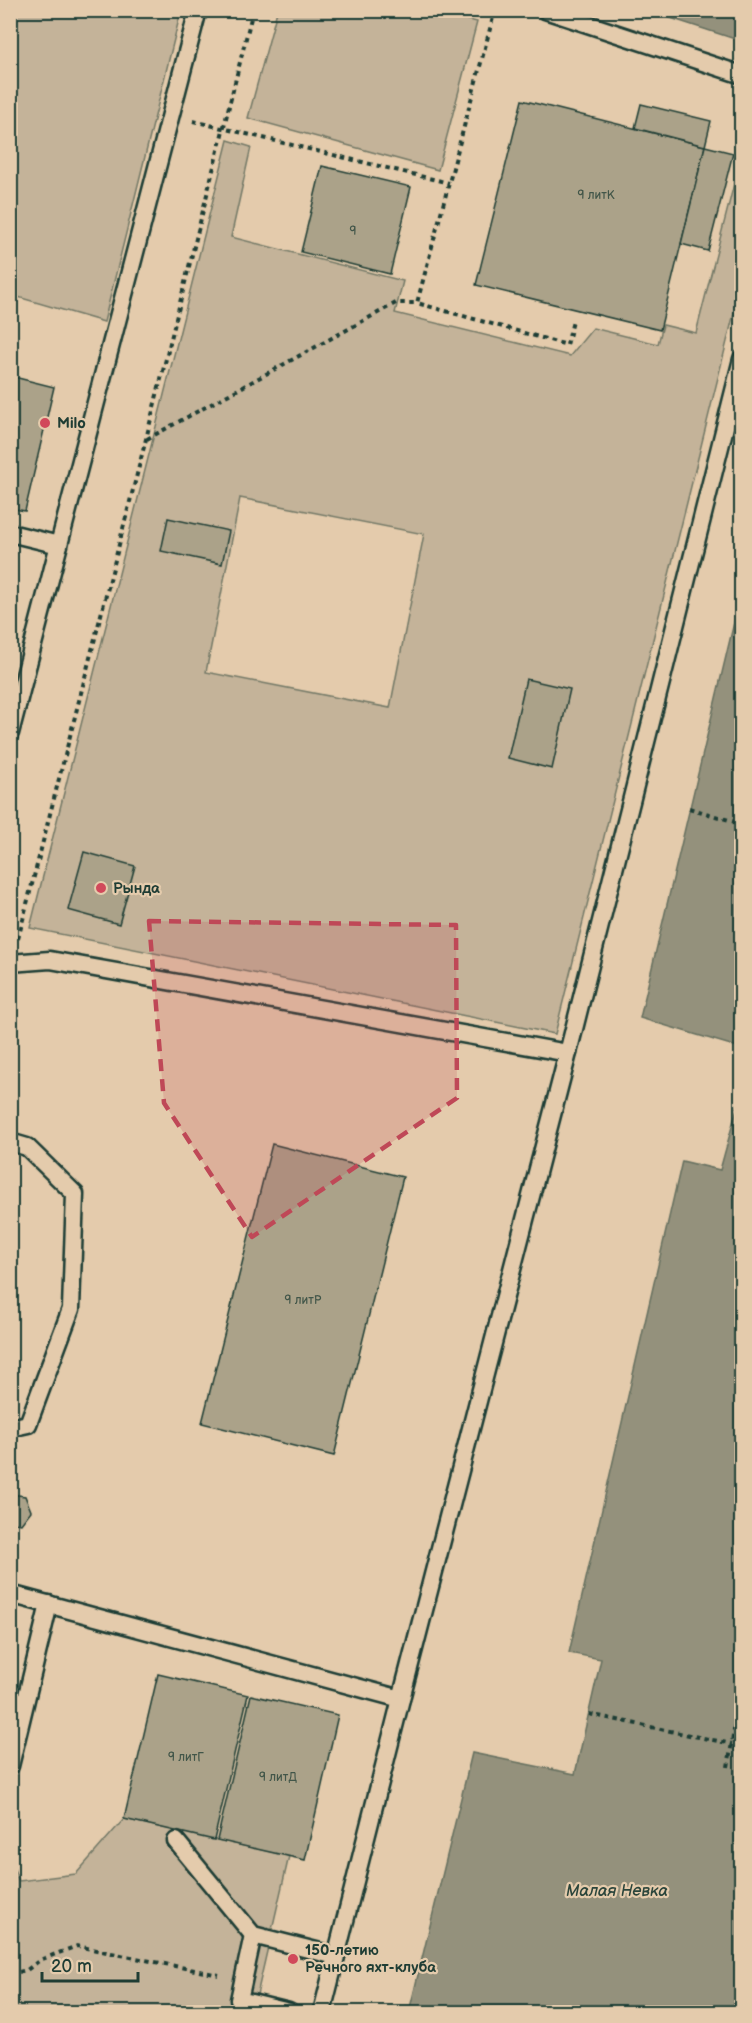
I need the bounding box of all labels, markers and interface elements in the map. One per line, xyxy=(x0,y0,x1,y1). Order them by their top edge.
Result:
house number: 9 литК xyxy=(577,188,615,203)
house number: 9 xyxy=(350,224,357,239)
place label: Milo xyxy=(57,414,86,433)
marker: Milo xyxy=(38,416,52,430)
place label: Рында xyxy=(113,879,160,898)
marker: Рында xyxy=(94,881,108,895)
house number: 9 литР xyxy=(285,1293,322,1308)
house number: 9 литГ xyxy=(168,1750,204,1765)
house number: 9 литД xyxy=(259,1770,297,1785)
water label: Малая Невка xyxy=(566,1882,668,1901)
place label: 150-летию Речного яхт-клуба xyxy=(305,1941,436,1977)
scale bar xyxy=(42,1945,138,1983)
marker: 150-летию Речного яхт-клуба xyxy=(286,1952,300,1966)
text: 20 m xyxy=(51,1956,92,1977)

